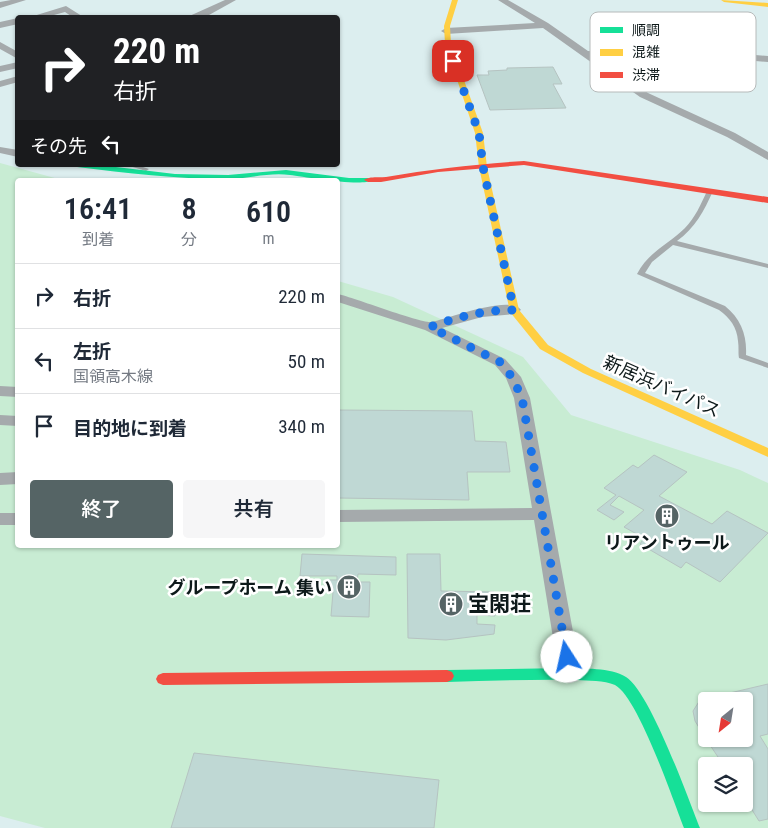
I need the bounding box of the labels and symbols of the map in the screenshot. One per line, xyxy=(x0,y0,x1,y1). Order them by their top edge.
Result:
legend xyxy=(590,12,756,92)
text: 順調 xyxy=(632,22,660,38)
pin xyxy=(432,40,474,82)
text: 混雑 xyxy=(632,44,660,60)
text: 渋滞 xyxy=(632,67,660,83)
street label: 新居浜バイパス xyxy=(600,351,724,421)
building icon: リアントゥール xyxy=(654,503,680,529)
place label: リアントゥール xyxy=(604,532,730,553)
building icon: グループホーム 集い xyxy=(336,574,362,600)
place label: グループホーム 集い xyxy=(167,577,332,598)
building icon: 宝閑荘 xyxy=(438,591,464,617)
place label: 宝閑荘 xyxy=(468,592,531,616)
position arrow xyxy=(540,630,592,682)
north arrow xyxy=(698,692,752,748)

